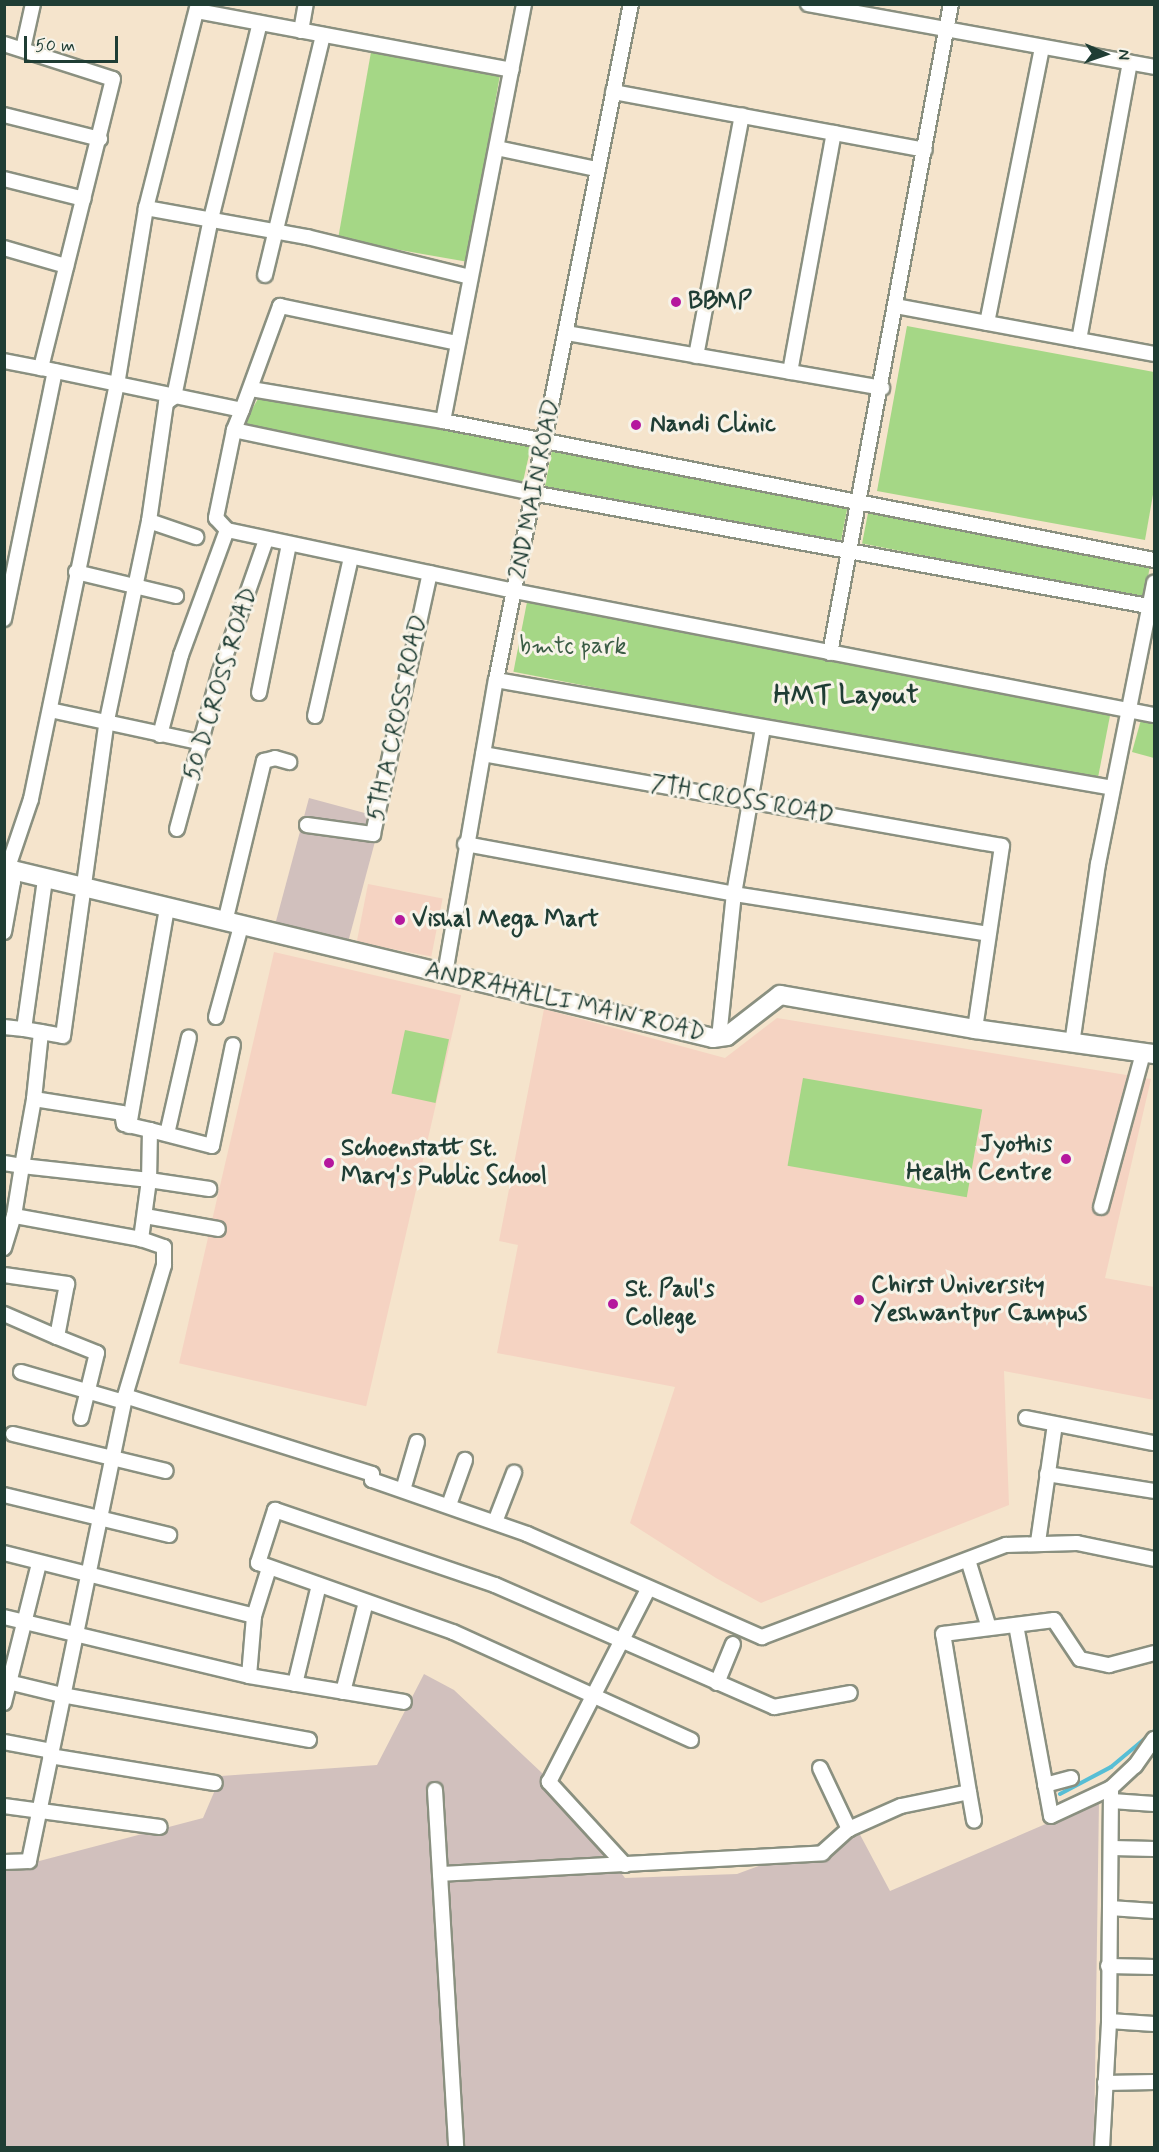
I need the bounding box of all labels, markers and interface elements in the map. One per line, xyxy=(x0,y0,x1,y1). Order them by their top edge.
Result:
scale bar xyxy=(27,24,122,62)
north arrow xyxy=(1075,24,1135,84)
text: 50 m xyxy=(35,34,75,58)
text: N xyxy=(1113,49,1134,60)
place label: BBMP xyxy=(688,288,752,316)
marker: BBMP xyxy=(669,295,683,309)
street label: 2ND MAIN ROAD xyxy=(503,396,567,582)
place label: Nandi Clinic xyxy=(650,411,776,439)
marker: Nandi Clinic xyxy=(627,416,645,434)
street label: 50 D CROSS ROAD xyxy=(178,585,264,783)
street label: 5TH A CROSS ROAD xyxy=(362,613,434,823)
park label: bmtc park xyxy=(521,633,625,661)
district label: HMT Layout xyxy=(773,681,919,713)
street label: 7TH CROSS ROAD xyxy=(647,770,837,830)
place label: Vishal Mega Mart xyxy=(412,906,595,934)
marker: Vishal Mega Mart xyxy=(393,913,407,927)
street label: ANDRAHALLI MAIN ROAD xyxy=(420,955,710,1049)
place label: Jyothis Health Centre xyxy=(906,1131,1052,1187)
place label: Schoenstatt St. Mary's Public School xyxy=(341,1135,550,1191)
marker: Jyothis Health Centre xyxy=(1057,1150,1075,1168)
marker: Schoenstatt St. Mary's Public School xyxy=(322,1156,336,1170)
place label: Chirst University Yeshwantpur Campus xyxy=(871,1272,1088,1328)
place label: St. Paul's College xyxy=(625,1276,715,1332)
marker: Chirst University Yeshwantpur Campus xyxy=(852,1293,866,1307)
marker: St. Paul's College xyxy=(606,1297,620,1311)

